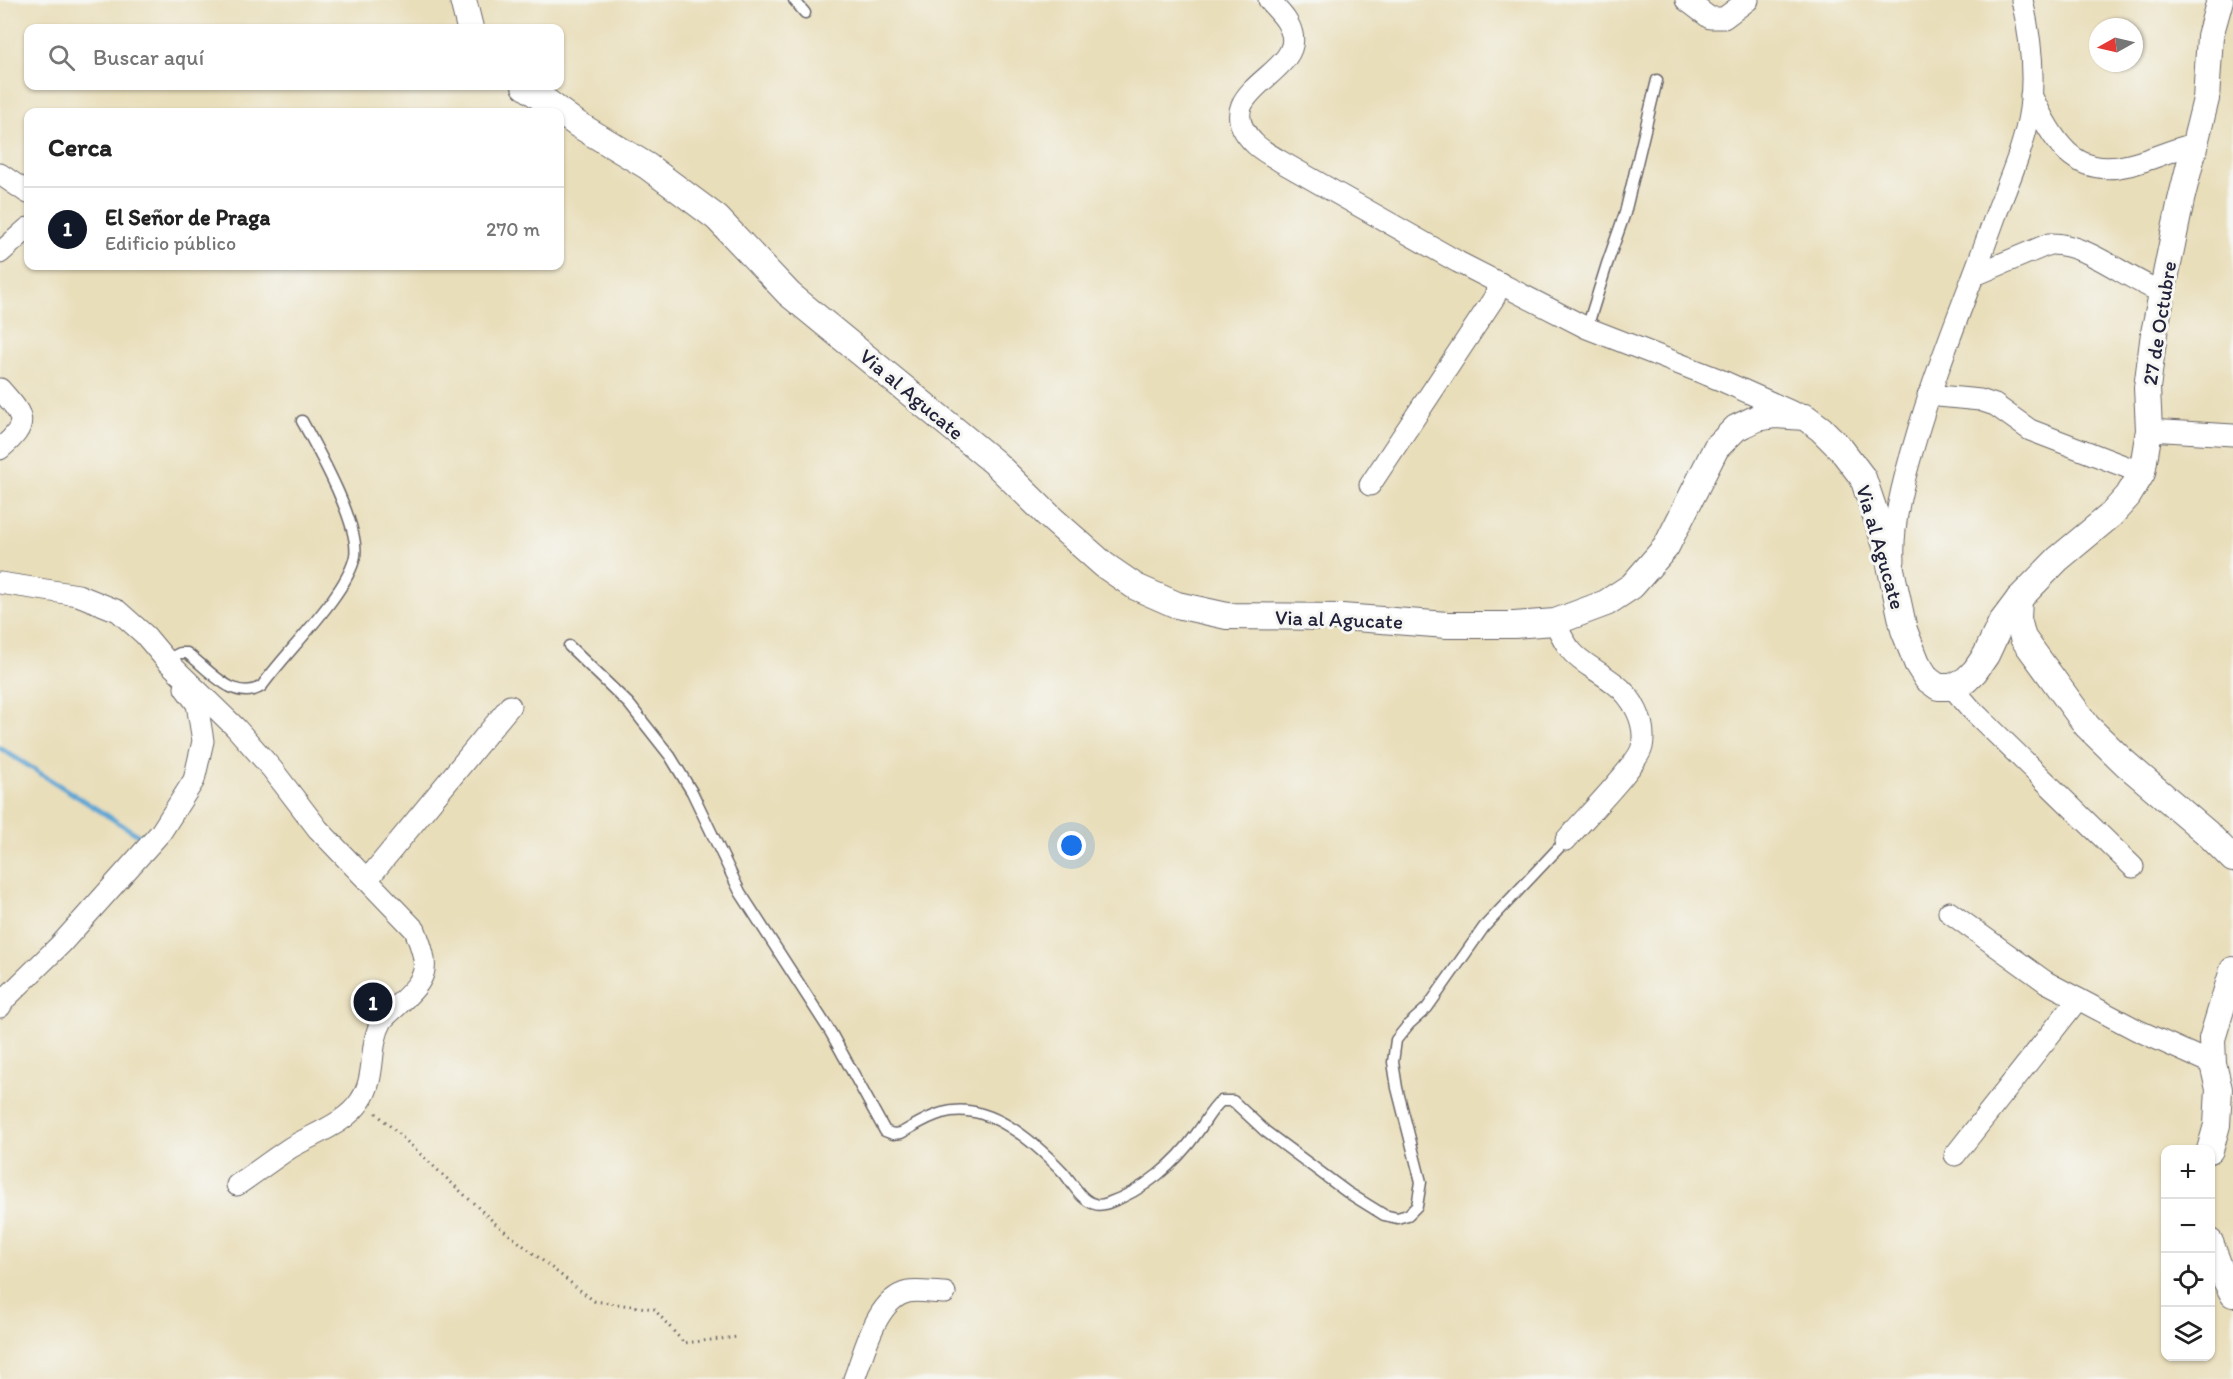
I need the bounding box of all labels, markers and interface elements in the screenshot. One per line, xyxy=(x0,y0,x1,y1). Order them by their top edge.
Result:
north arrow xyxy=(2089,18,2143,72)
search box xyxy=(24,24,564,90)
icon: search xyxy=(45,41,78,74)
text: Buscar aquí xyxy=(93,44,204,71)
text: Cerca xyxy=(48,131,112,163)
text: El Señor de Praga xyxy=(105,204,270,231)
text: 1 xyxy=(63,217,72,241)
text: 270 m xyxy=(486,217,540,241)
text: Edificio público xyxy=(105,231,236,255)
street label: 27 de Octubre xyxy=(2137,259,2181,387)
street label: Via al Agucate xyxy=(855,343,969,445)
street label: Via al Agucate xyxy=(1851,482,1911,612)
street label: Via al Agucate xyxy=(1274,604,1404,634)
your location xyxy=(1057,831,1086,860)
pin: 1 xyxy=(354,980,392,1024)
map controls xyxy=(2161,1145,2215,1361)
button: + xyxy=(2161,1145,2215,1199)
button: − xyxy=(2161,1199,2215,1253)
button: locate xyxy=(2161,1253,2215,1307)
button: layers xyxy=(2161,1307,2215,1361)

